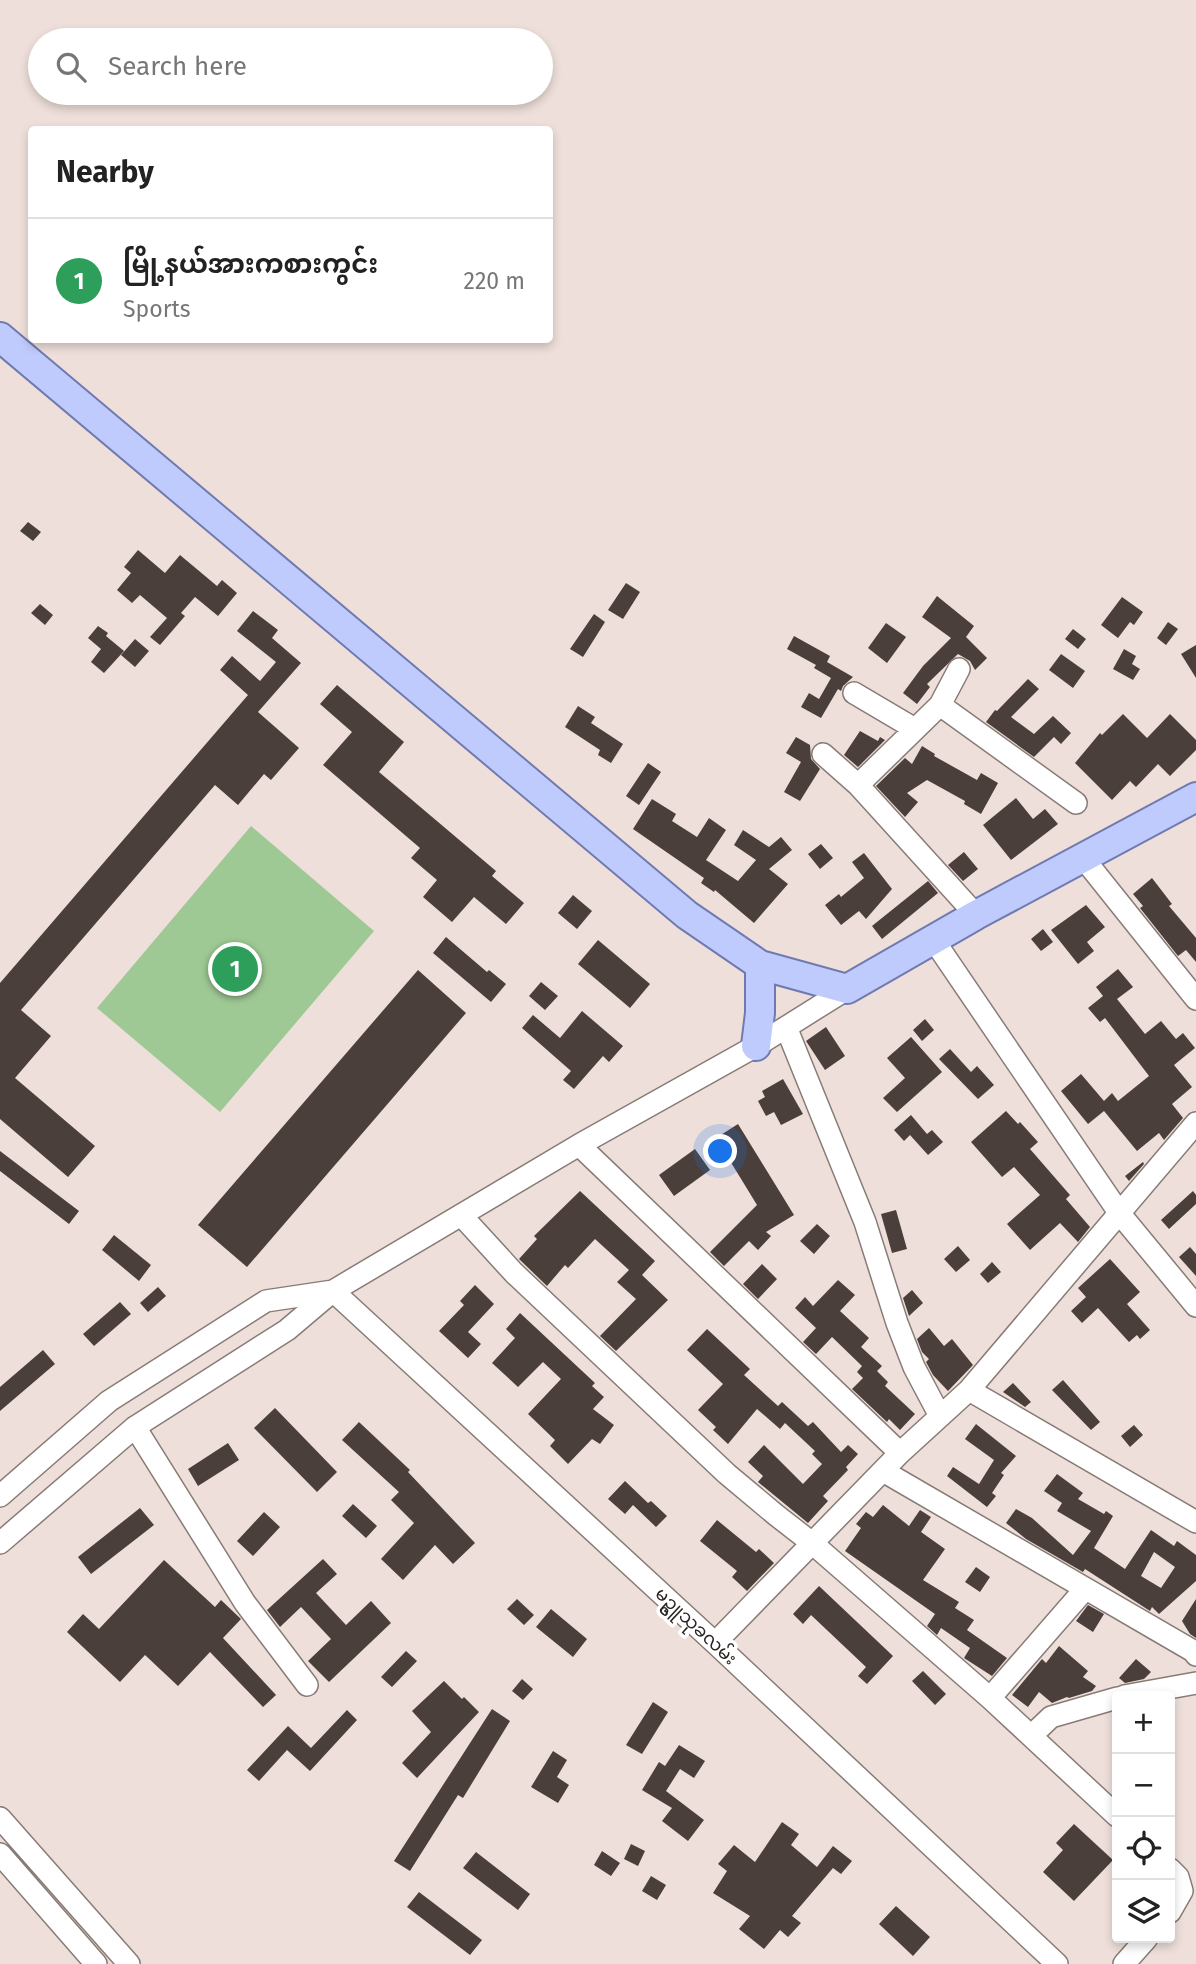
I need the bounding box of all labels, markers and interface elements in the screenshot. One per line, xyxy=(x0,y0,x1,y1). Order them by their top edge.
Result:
search box xyxy=(28,28,553,105)
icon: search xyxy=(52,48,90,86)
text: Search here xyxy=(108,51,247,82)
text: Nearby xyxy=(56,154,154,190)
text: မြို့နယ်အားကစားကွင်း xyxy=(123,249,378,280)
text: 1 xyxy=(74,267,84,295)
text: 220 m xyxy=(464,267,525,295)
text: Sports xyxy=(123,295,191,323)
pin: 1 xyxy=(212,943,258,995)
your location xyxy=(703,1134,737,1168)
street label: မဥ္ဇူသုခလမ်း xyxy=(648,1581,743,1672)
map controls xyxy=(1112,1691,1175,1943)
button: + xyxy=(1112,1691,1175,1754)
button: − xyxy=(1112,1754,1175,1817)
button: locate xyxy=(1112,1817,1175,1880)
button: layers xyxy=(1112,1880,1175,1943)

